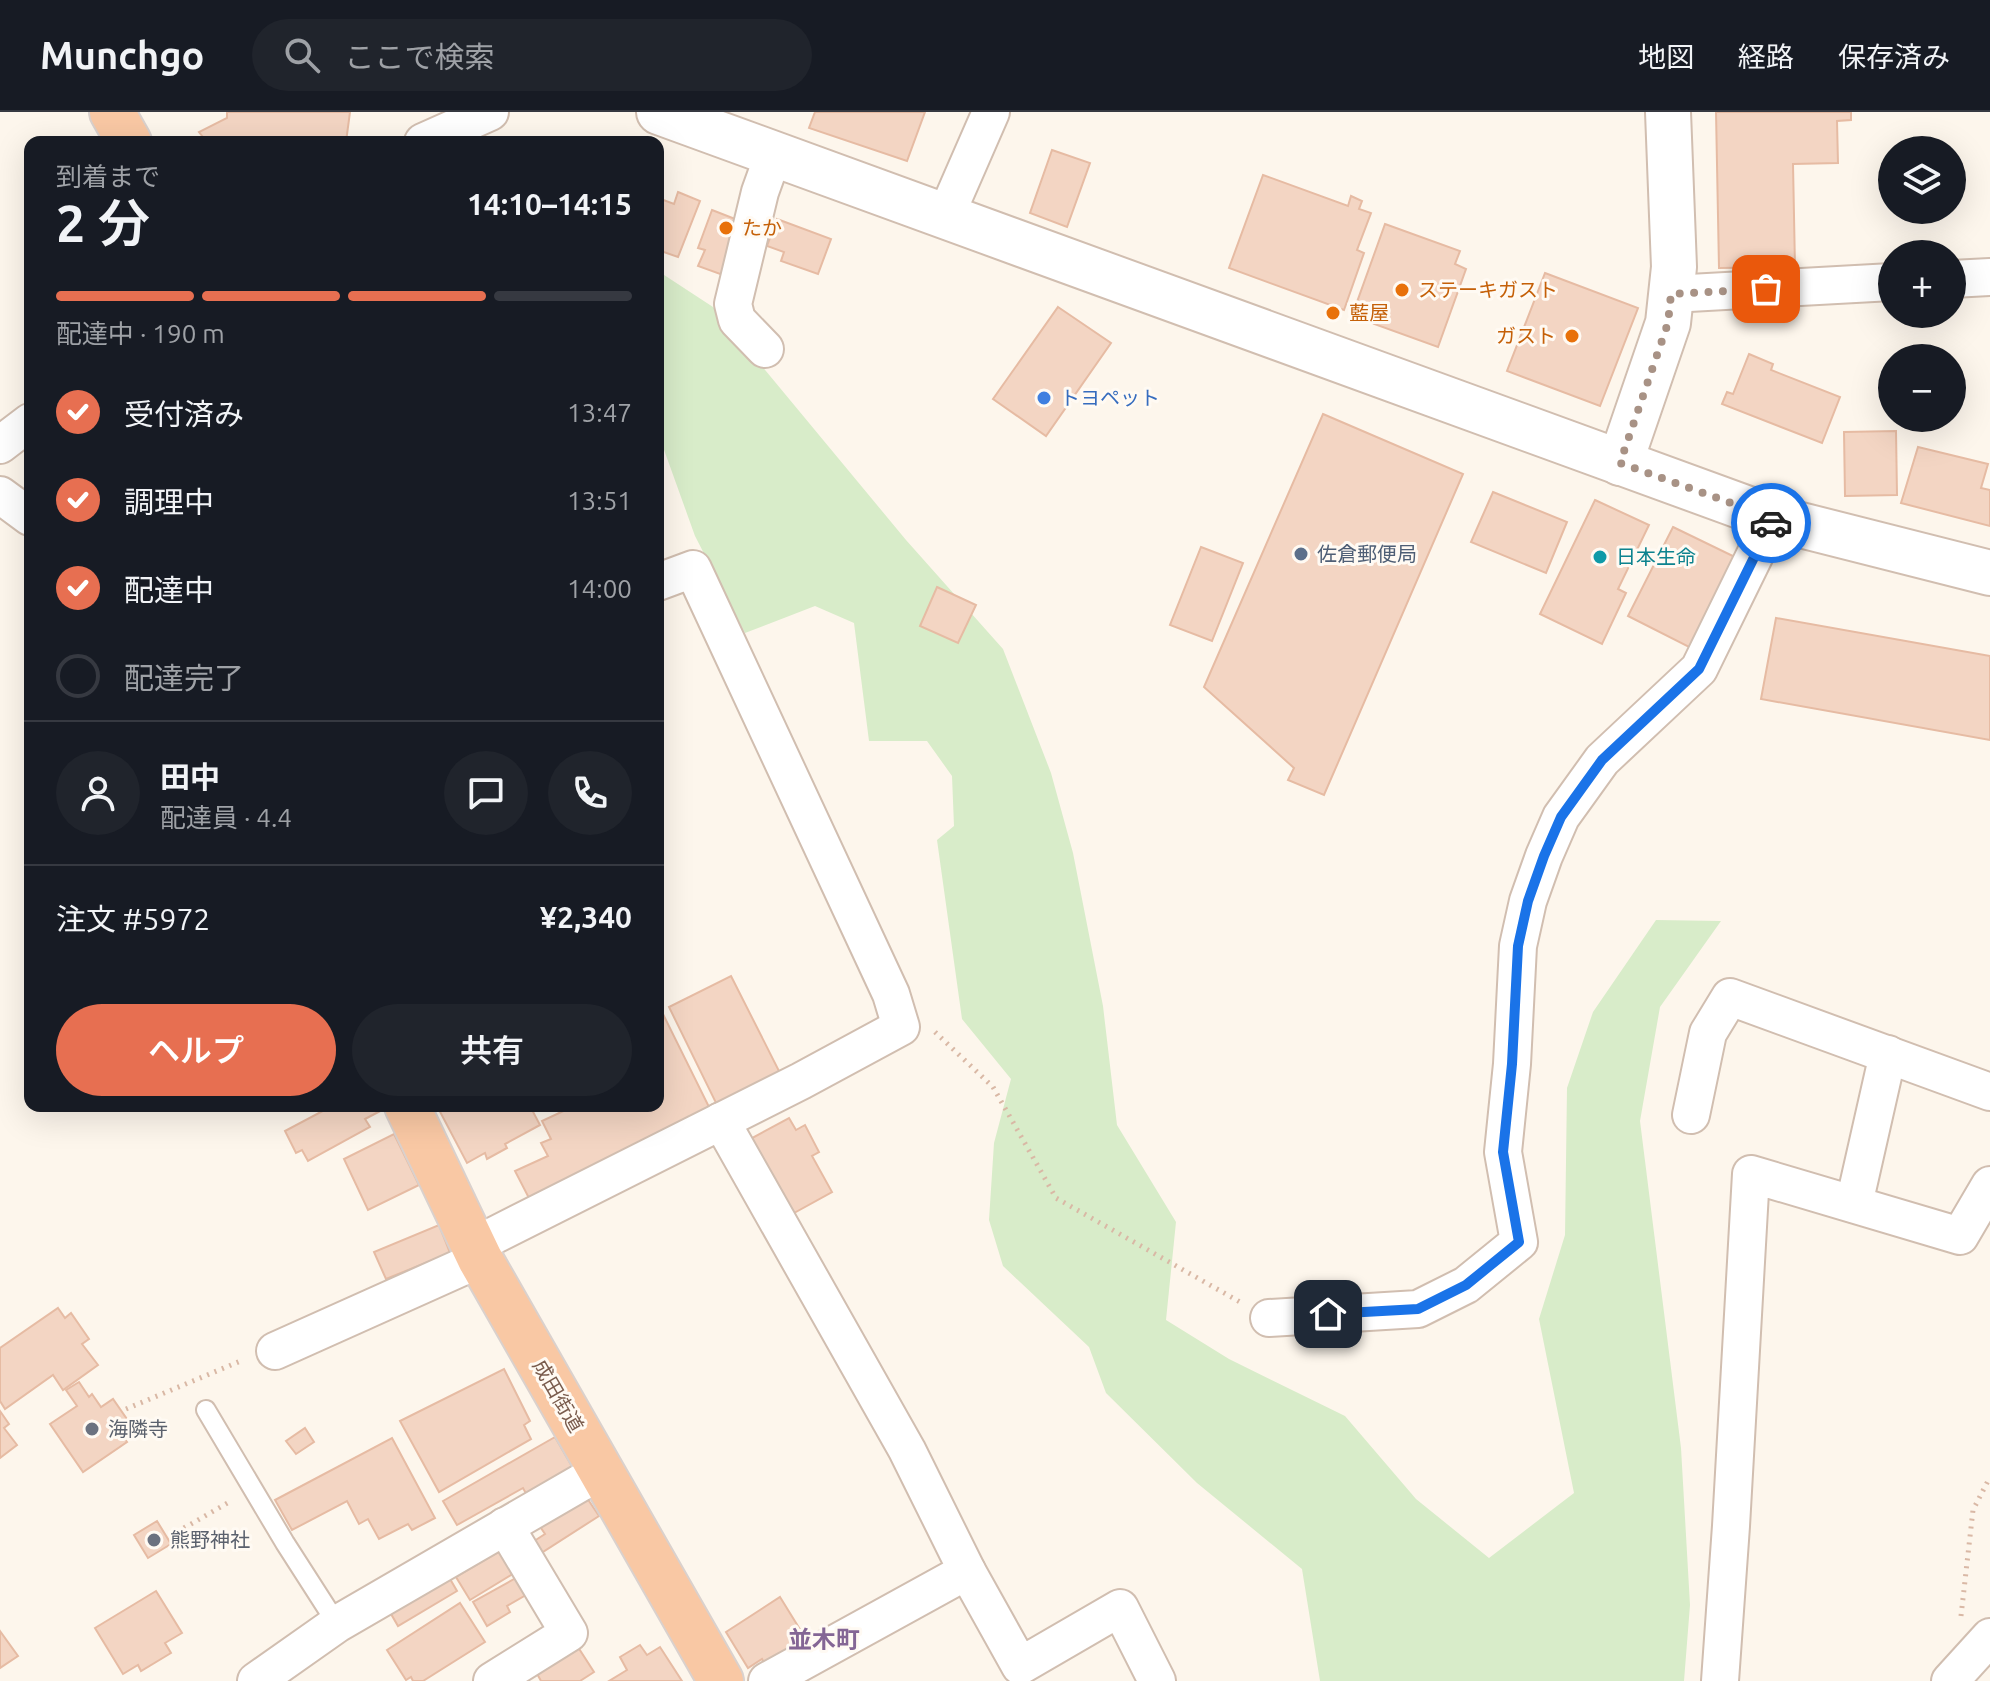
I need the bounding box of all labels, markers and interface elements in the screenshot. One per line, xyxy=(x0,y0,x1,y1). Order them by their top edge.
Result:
search box xyxy=(252,19,812,91)
icon: search xyxy=(280,33,324,77)
text: Munchgo xyxy=(40,34,204,76)
text: ここで検索 xyxy=(344,40,494,74)
text: 地図 xyxy=(1638,41,1694,72)
text: 経路 xyxy=(1738,41,1794,72)
text: 保存済み xyxy=(1838,41,1950,72)
map controls xyxy=(1878,136,1966,432)
button: layers xyxy=(1878,136,1966,224)
text: 到着まで xyxy=(56,162,160,191)
text: 14:10–14:15 xyxy=(467,187,632,221)
text: 2 分 xyxy=(56,194,150,252)
place label: たか xyxy=(742,216,782,239)
marker: たか xyxy=(717,219,735,237)
button: + xyxy=(1878,240,1966,328)
pin xyxy=(1732,255,1800,323)
icon: bag xyxy=(1744,267,1788,311)
place label: ステーキガスト xyxy=(1418,278,1558,301)
marker: ステーキガスト xyxy=(1393,281,1411,299)
place label: 藍屋 xyxy=(1349,301,1389,324)
marker: 藍屋 xyxy=(1324,304,1342,322)
text: 配達中 · 190 m xyxy=(56,319,225,348)
place label: ガスト xyxy=(1496,324,1556,347)
marker: ガスト xyxy=(1563,327,1581,345)
button: − xyxy=(1878,344,1966,432)
place label: トヨペット xyxy=(1060,386,1160,409)
marker: トヨペット xyxy=(1035,389,1053,407)
icon: check xyxy=(56,390,100,434)
text: 受付済み xyxy=(124,397,244,431)
text: 13:47 xyxy=(567,398,632,427)
icon: check xyxy=(56,478,100,522)
courier xyxy=(1731,483,1811,563)
text: 調理中 xyxy=(124,485,214,519)
text: 13:51 xyxy=(567,486,632,515)
icon: car xyxy=(1749,501,1793,545)
place label: 佐倉郵便局 xyxy=(1317,542,1417,565)
marker: 佐倉郵便局 xyxy=(1292,545,1310,563)
place label: 日本生命 xyxy=(1616,545,1696,568)
marker: 日本生命 xyxy=(1591,548,1609,566)
icon: check xyxy=(56,566,100,610)
text: 配達中 xyxy=(124,573,214,607)
text: 14:00 xyxy=(567,574,632,603)
text: 配達完了 xyxy=(124,661,244,695)
button: person xyxy=(56,751,140,835)
button: chat xyxy=(444,751,528,835)
button: phone xyxy=(548,751,632,835)
text: 田中 xyxy=(160,760,220,794)
text: 配達員 · 4.4 xyxy=(160,803,292,832)
text: ¥2,340 xyxy=(540,900,632,934)
text: 注文 #5972 xyxy=(56,902,210,936)
button: ヘルプ xyxy=(56,1004,336,1096)
button: 共有 xyxy=(352,1004,632,1096)
pin xyxy=(1294,1280,1362,1348)
icon: home xyxy=(1306,1292,1350,1336)
street label: 成田街道 xyxy=(528,1355,588,1436)
place label: 海隣寺 xyxy=(108,1417,168,1440)
marker: 海隣寺 xyxy=(83,1420,101,1438)
place label: 熊野神社 xyxy=(170,1528,250,1551)
marker: 熊野神社 xyxy=(145,1531,163,1549)
district label: 並木町 xyxy=(788,1626,860,1653)

